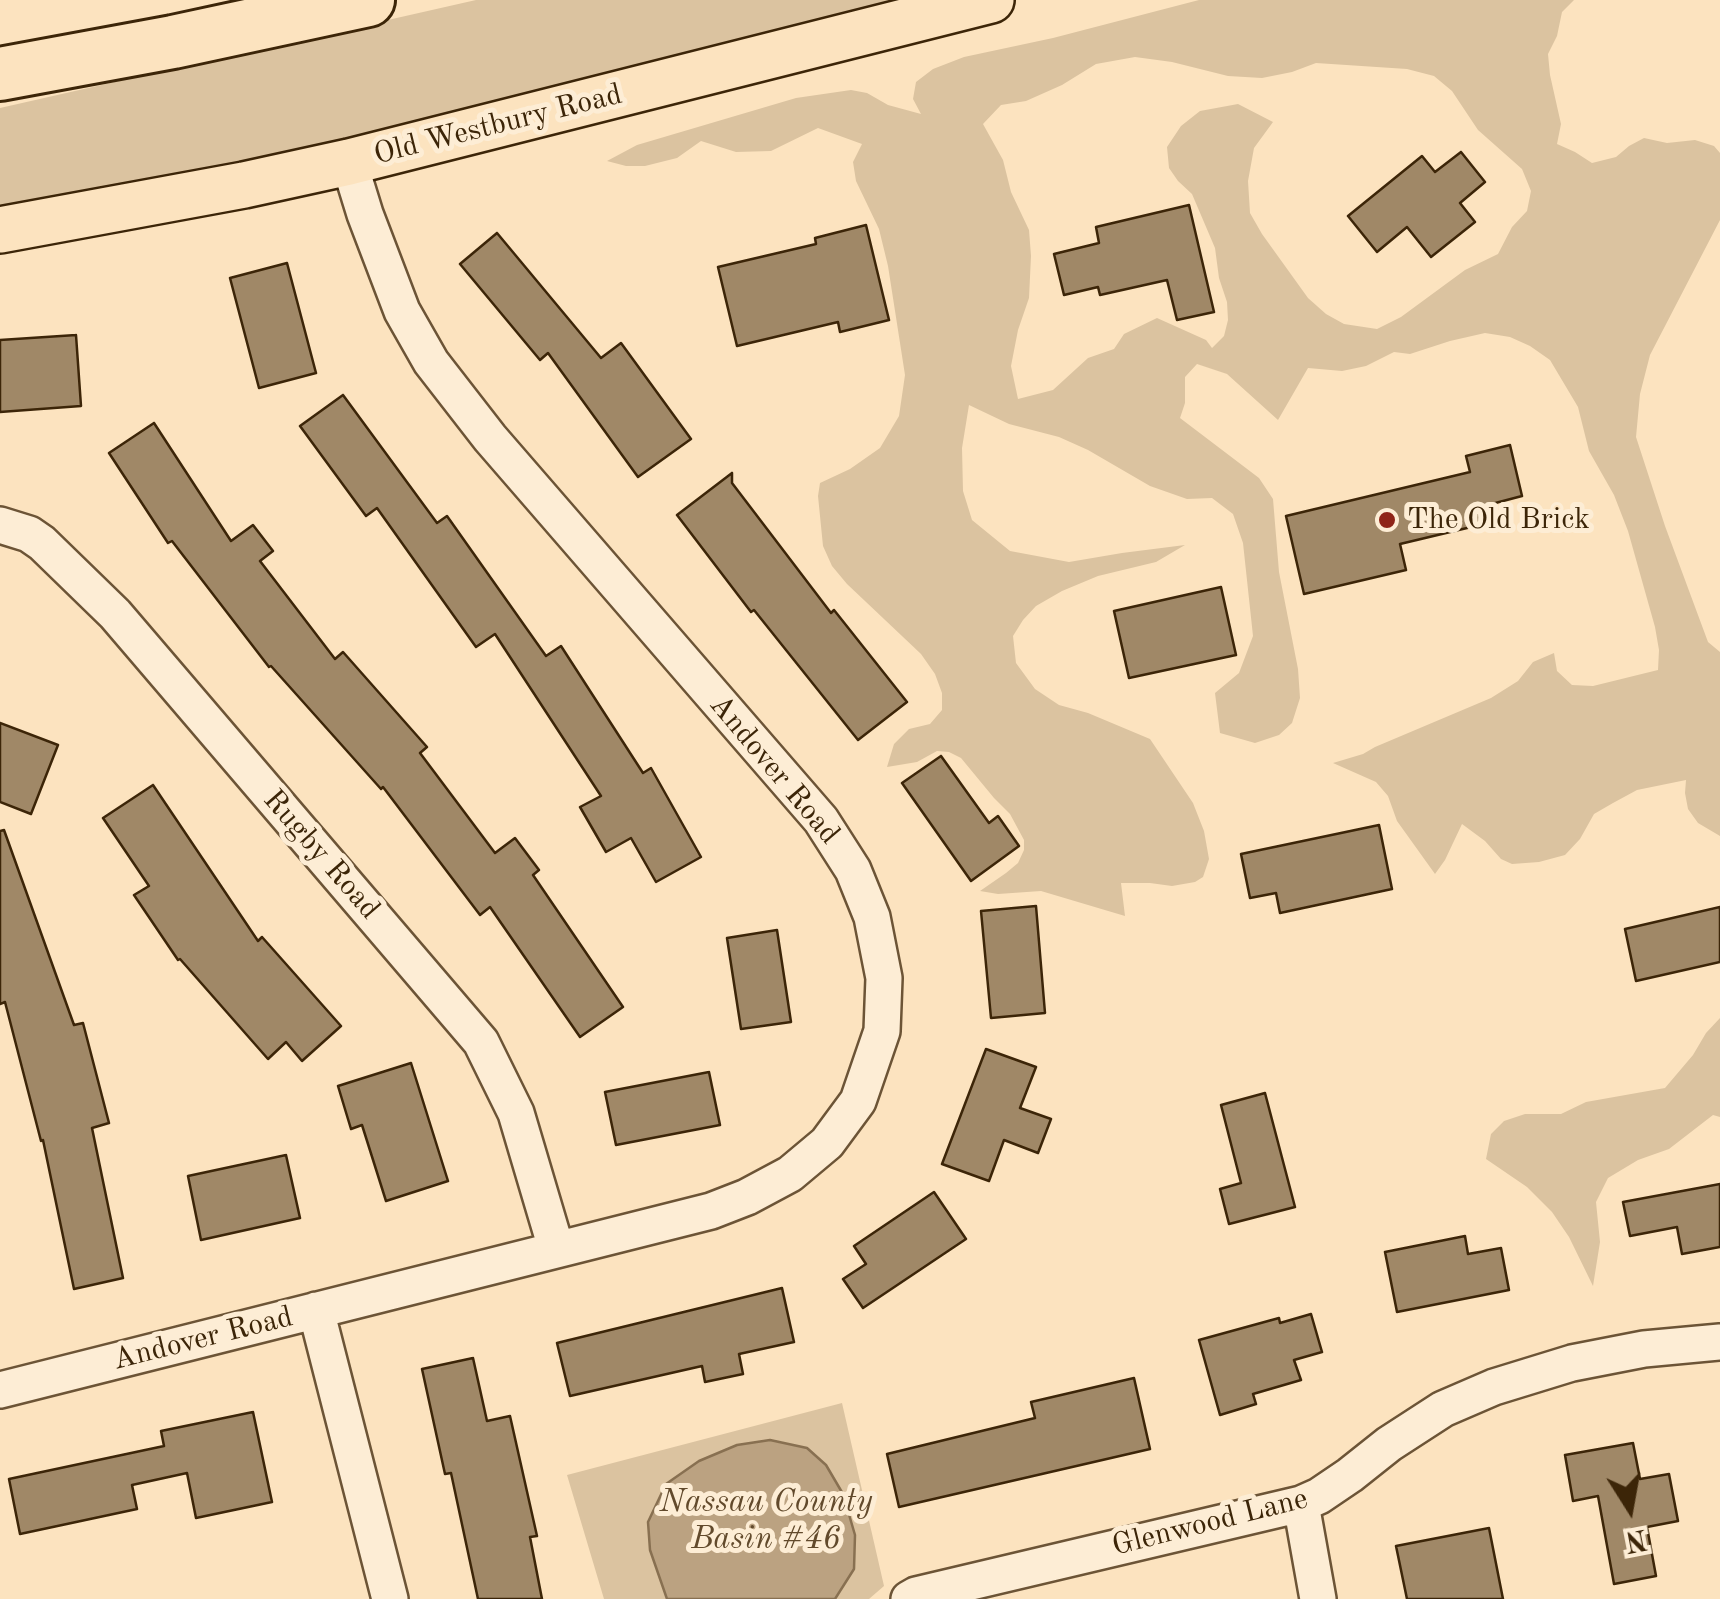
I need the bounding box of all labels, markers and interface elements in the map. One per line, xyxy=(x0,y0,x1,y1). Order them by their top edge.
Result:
street label: Old Westbury Road xyxy=(370,77,626,173)
place label: The Old Brick xyxy=(1407,502,1590,538)
marker: The Old Brick xyxy=(1376,509,1398,531)
street label: Andover Road xyxy=(701,688,847,852)
street label: Rugby Road xyxy=(255,783,387,927)
street label: Andover Road xyxy=(109,1299,297,1379)
north arrow xyxy=(1580,1459,1680,1559)
street label: Glenwood Lane xyxy=(1108,1481,1312,1565)
water label: Nassau County Basin #46 xyxy=(659,1484,873,1559)
text: N xyxy=(1623,1523,1649,1554)

